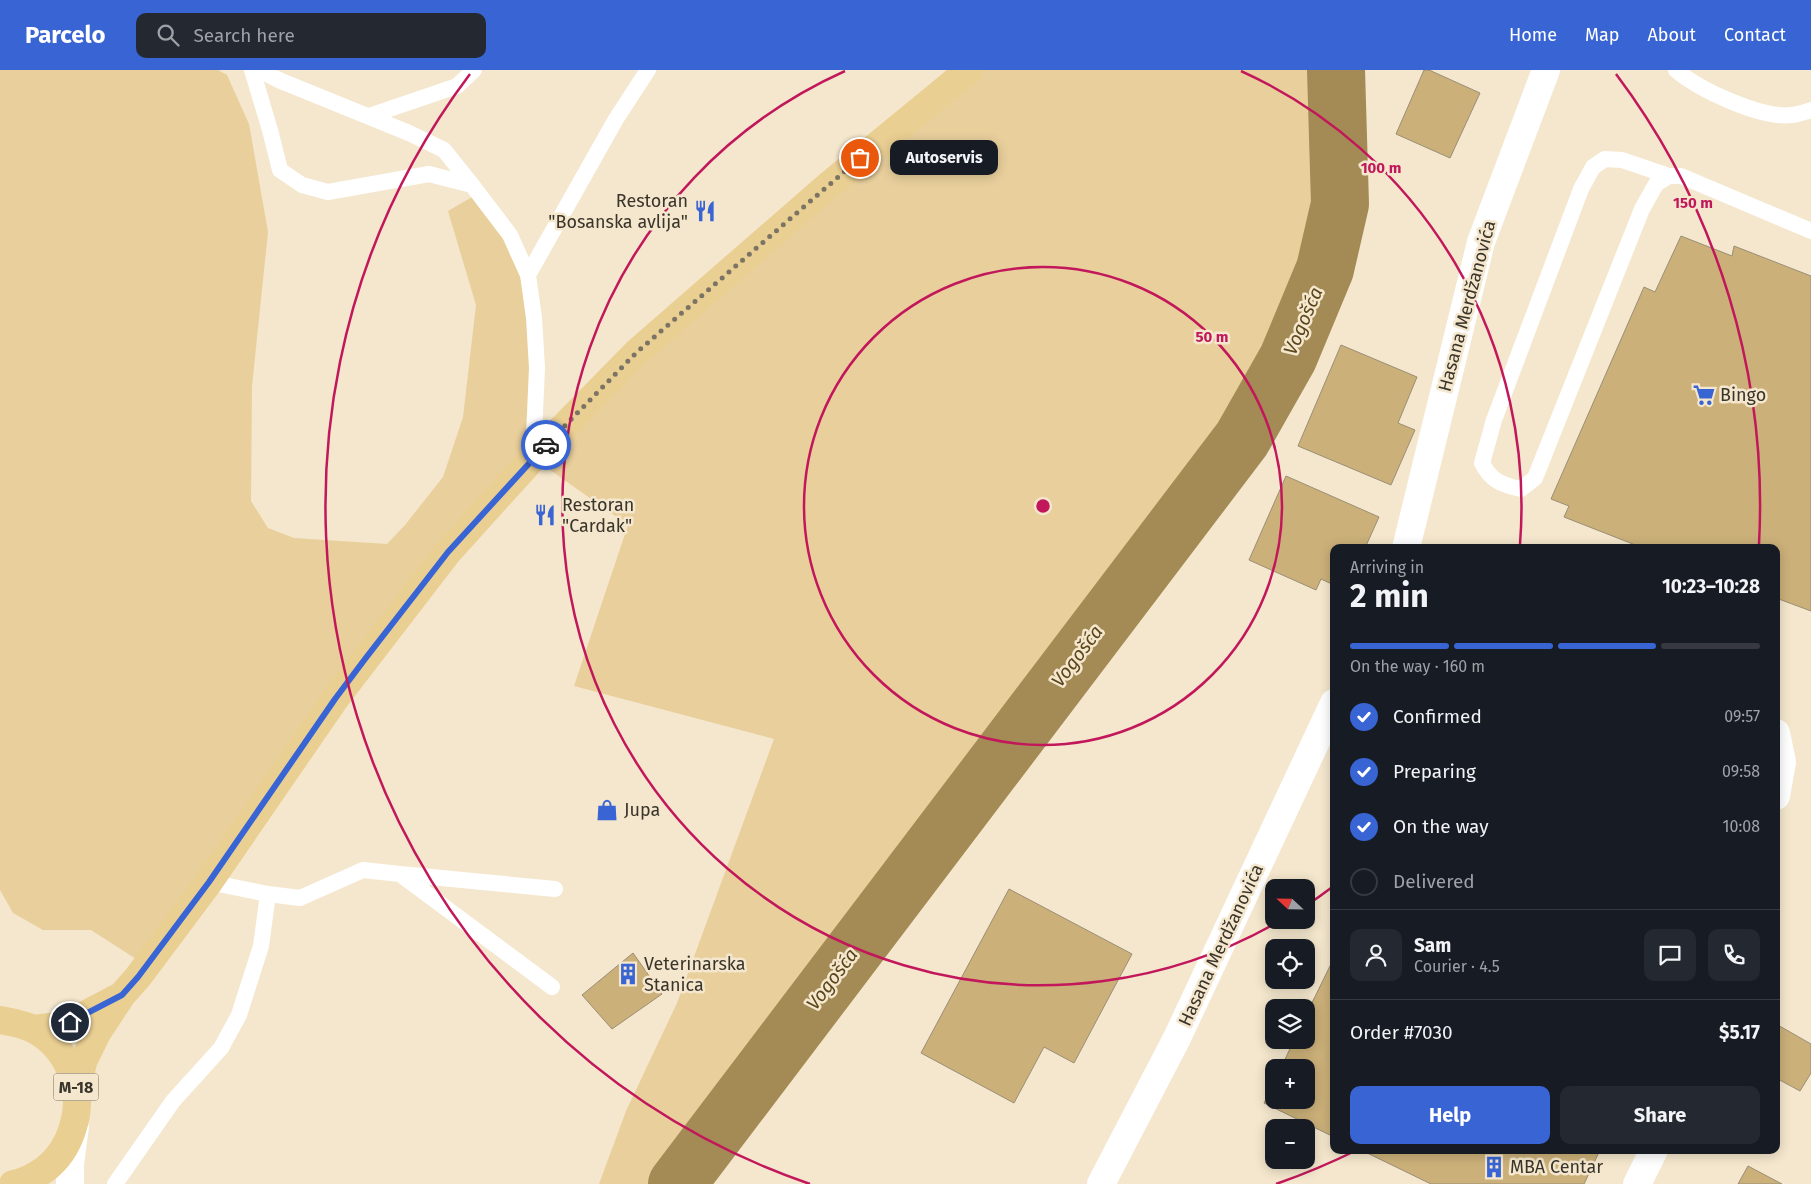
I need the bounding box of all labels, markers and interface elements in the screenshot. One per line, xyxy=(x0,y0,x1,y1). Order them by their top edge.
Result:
search box xyxy=(136,13,486,58)
text: Parcelo xyxy=(25,21,106,49)
icon: search xyxy=(154,21,182,49)
text: Search here xyxy=(194,24,295,47)
text: Home xyxy=(1509,24,1557,46)
text: Map xyxy=(1585,24,1619,46)
text: About xyxy=(1647,24,1696,46)
text: Contact xyxy=(1724,24,1786,46)
pin xyxy=(839,137,881,179)
callout: Autoservis xyxy=(890,140,998,176)
icon: bag xyxy=(846,144,874,172)
text: Autoservis xyxy=(905,148,983,167)
text: 100 m xyxy=(1361,159,1401,177)
place label: Restoran "Bosanska avlija" xyxy=(548,190,688,233)
text: 150 m xyxy=(1673,194,1713,212)
restaurant icon: Restoran "Bosanska avlija" xyxy=(692,198,718,224)
street label: Hasana Merdžanovića xyxy=(1434,218,1500,394)
water label: Vogošća xyxy=(1279,284,1327,358)
text: 50 m xyxy=(1195,328,1229,346)
supermarket icon: Bingo xyxy=(1691,382,1717,408)
place label: Bingo xyxy=(1720,384,1766,406)
courier xyxy=(521,420,571,470)
icon: car xyxy=(532,431,560,459)
place label: Restoran "Cardak" xyxy=(562,494,634,537)
centre of rings xyxy=(1034,497,1052,515)
restaurant icon: Restoran "Cardak" xyxy=(532,502,558,528)
text: Arriving in xyxy=(1350,558,1424,577)
text: 10:23–10:28 xyxy=(1662,575,1760,598)
text: 2 min xyxy=(1350,577,1429,615)
water label: Vogošća xyxy=(1046,621,1108,691)
text: On the way · 160 m xyxy=(1350,657,1485,676)
icon: check xyxy=(1350,703,1378,731)
text: Confirmed xyxy=(1393,705,1482,728)
text: 09:57 xyxy=(1724,707,1760,726)
icon: check xyxy=(1350,758,1378,786)
text: Preparing xyxy=(1393,760,1476,783)
text: 09:58 xyxy=(1722,762,1760,781)
shop icon: Jupa xyxy=(594,797,620,823)
place label: Jupa xyxy=(624,799,660,821)
icon: check xyxy=(1350,813,1378,841)
text: On the way xyxy=(1393,815,1489,838)
text: 10:08 xyxy=(1723,817,1760,836)
street label: Hasana Merdžanovića xyxy=(1174,860,1268,1030)
text: Delivered xyxy=(1393,870,1475,893)
north arrow xyxy=(1265,879,1315,929)
map controls xyxy=(1265,879,1315,1169)
button: person xyxy=(1350,929,1402,981)
button: chat xyxy=(1644,929,1696,981)
button: phone xyxy=(1708,929,1760,981)
text: Sam xyxy=(1414,934,1451,957)
button: locate xyxy=(1265,939,1315,989)
water label: Vogošća xyxy=(801,944,863,1014)
place label: Veterinarska Stanica xyxy=(644,953,746,996)
text: Courier · 4.5 xyxy=(1414,957,1500,976)
building icon: Veterinarska Stanica xyxy=(615,961,641,987)
button: layers xyxy=(1265,999,1315,1049)
pin xyxy=(49,1001,91,1043)
icon: home xyxy=(56,1008,84,1036)
text: Order #7030 xyxy=(1350,1021,1453,1044)
text: $5.17 xyxy=(1719,1021,1760,1044)
button: + xyxy=(1265,1059,1315,1109)
road number: M-18 xyxy=(54,1074,98,1100)
button: Help xyxy=(1350,1086,1550,1144)
button: Share xyxy=(1560,1086,1760,1144)
button: − xyxy=(1265,1119,1315,1169)
building icon: MBA Centar xyxy=(1481,1154,1507,1180)
place label: MBA Centar xyxy=(1510,1156,1603,1178)

